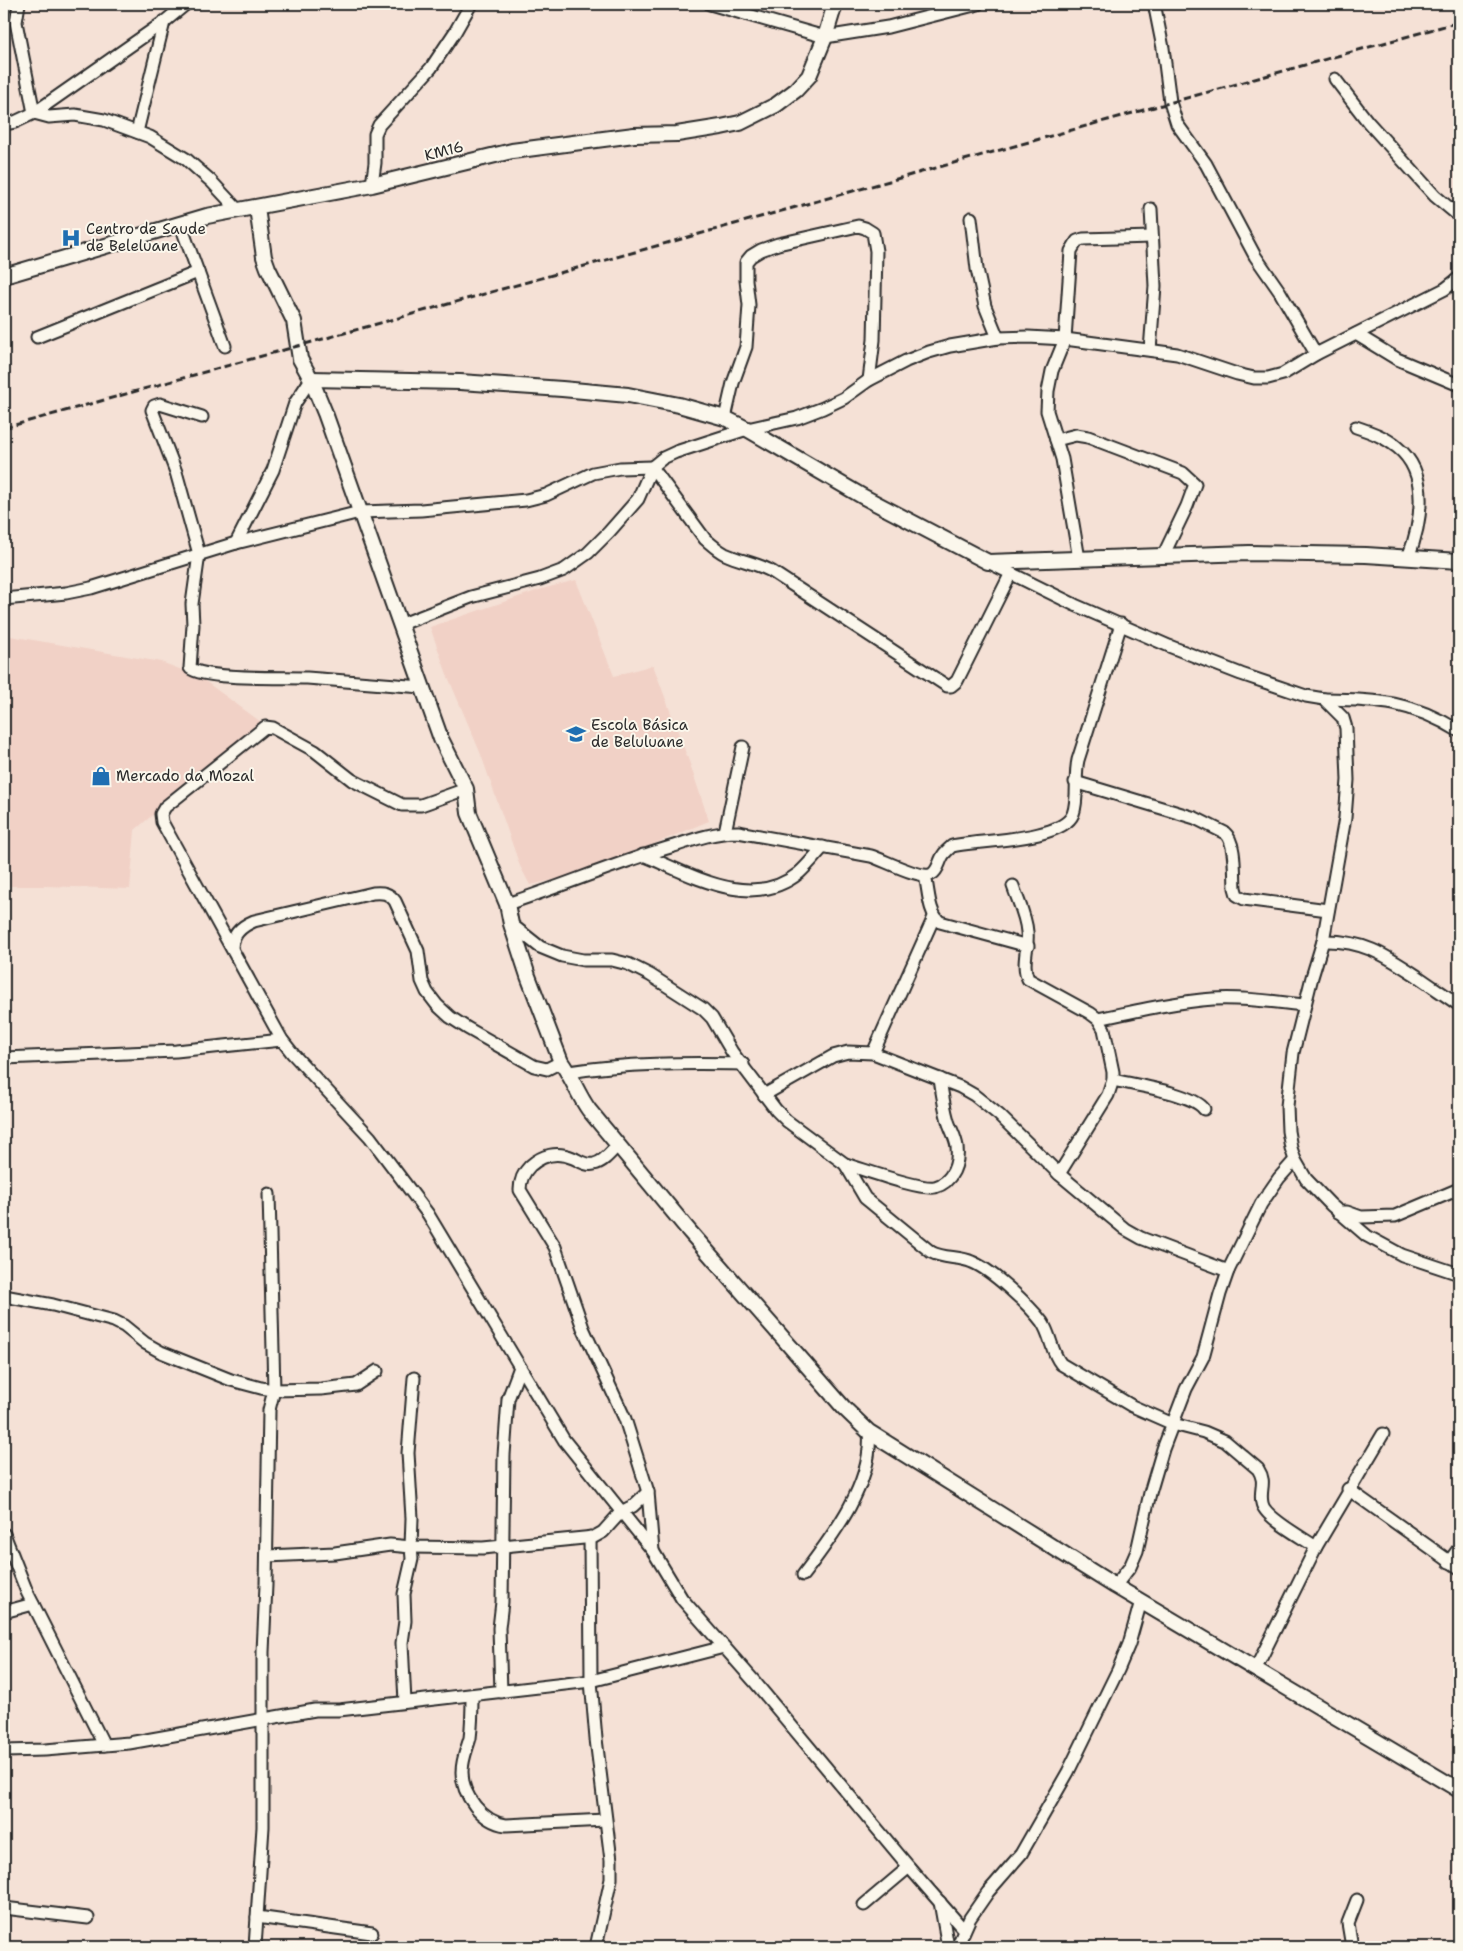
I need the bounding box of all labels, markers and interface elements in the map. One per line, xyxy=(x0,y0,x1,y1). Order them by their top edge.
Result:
street label: KM16 xyxy=(422,136,466,166)
place label: Centro de Saude de Beleluane xyxy=(86,219,206,256)
hospital icon: Centro de Saude de Beleluane xyxy=(60,227,82,249)
place label: Escola Básica de Beluluane xyxy=(591,715,689,752)
school or university icon: Escola Básica de Beluluane xyxy=(565,723,587,745)
shop icon: Mercado da Mozal xyxy=(90,765,112,787)
place label: Mercado da Mozal xyxy=(116,766,255,786)

